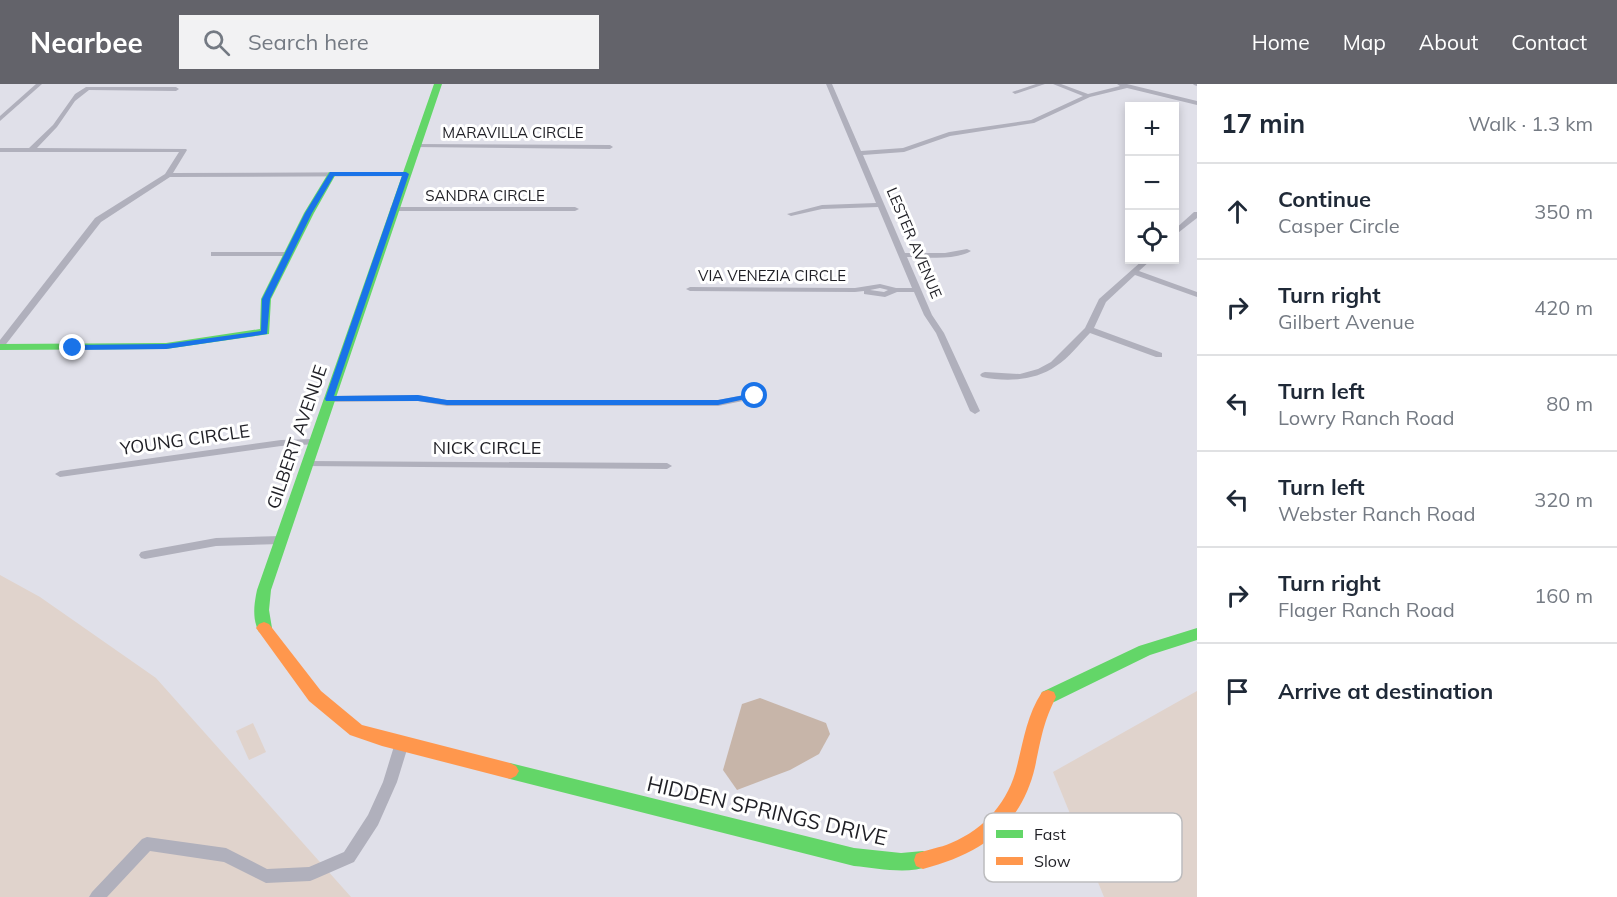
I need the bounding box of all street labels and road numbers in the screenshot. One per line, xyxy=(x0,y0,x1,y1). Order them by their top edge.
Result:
street label: MARAVILLA CIRCLE xyxy=(442,123,584,142)
street label: LESTER AVENUE xyxy=(883,184,946,301)
street label: SANDRA CIRCLE xyxy=(425,186,545,205)
street label: VIA VENEZIA CIRCLE xyxy=(698,266,846,285)
street label: GILBERT AVENUE xyxy=(261,362,332,512)
street label: YOUNG CIRCLE xyxy=(118,419,251,460)
street label: NICK CIRCLE xyxy=(433,436,541,459)
street label: HIDDEN SPRINGS DRIVE xyxy=(645,770,890,850)

